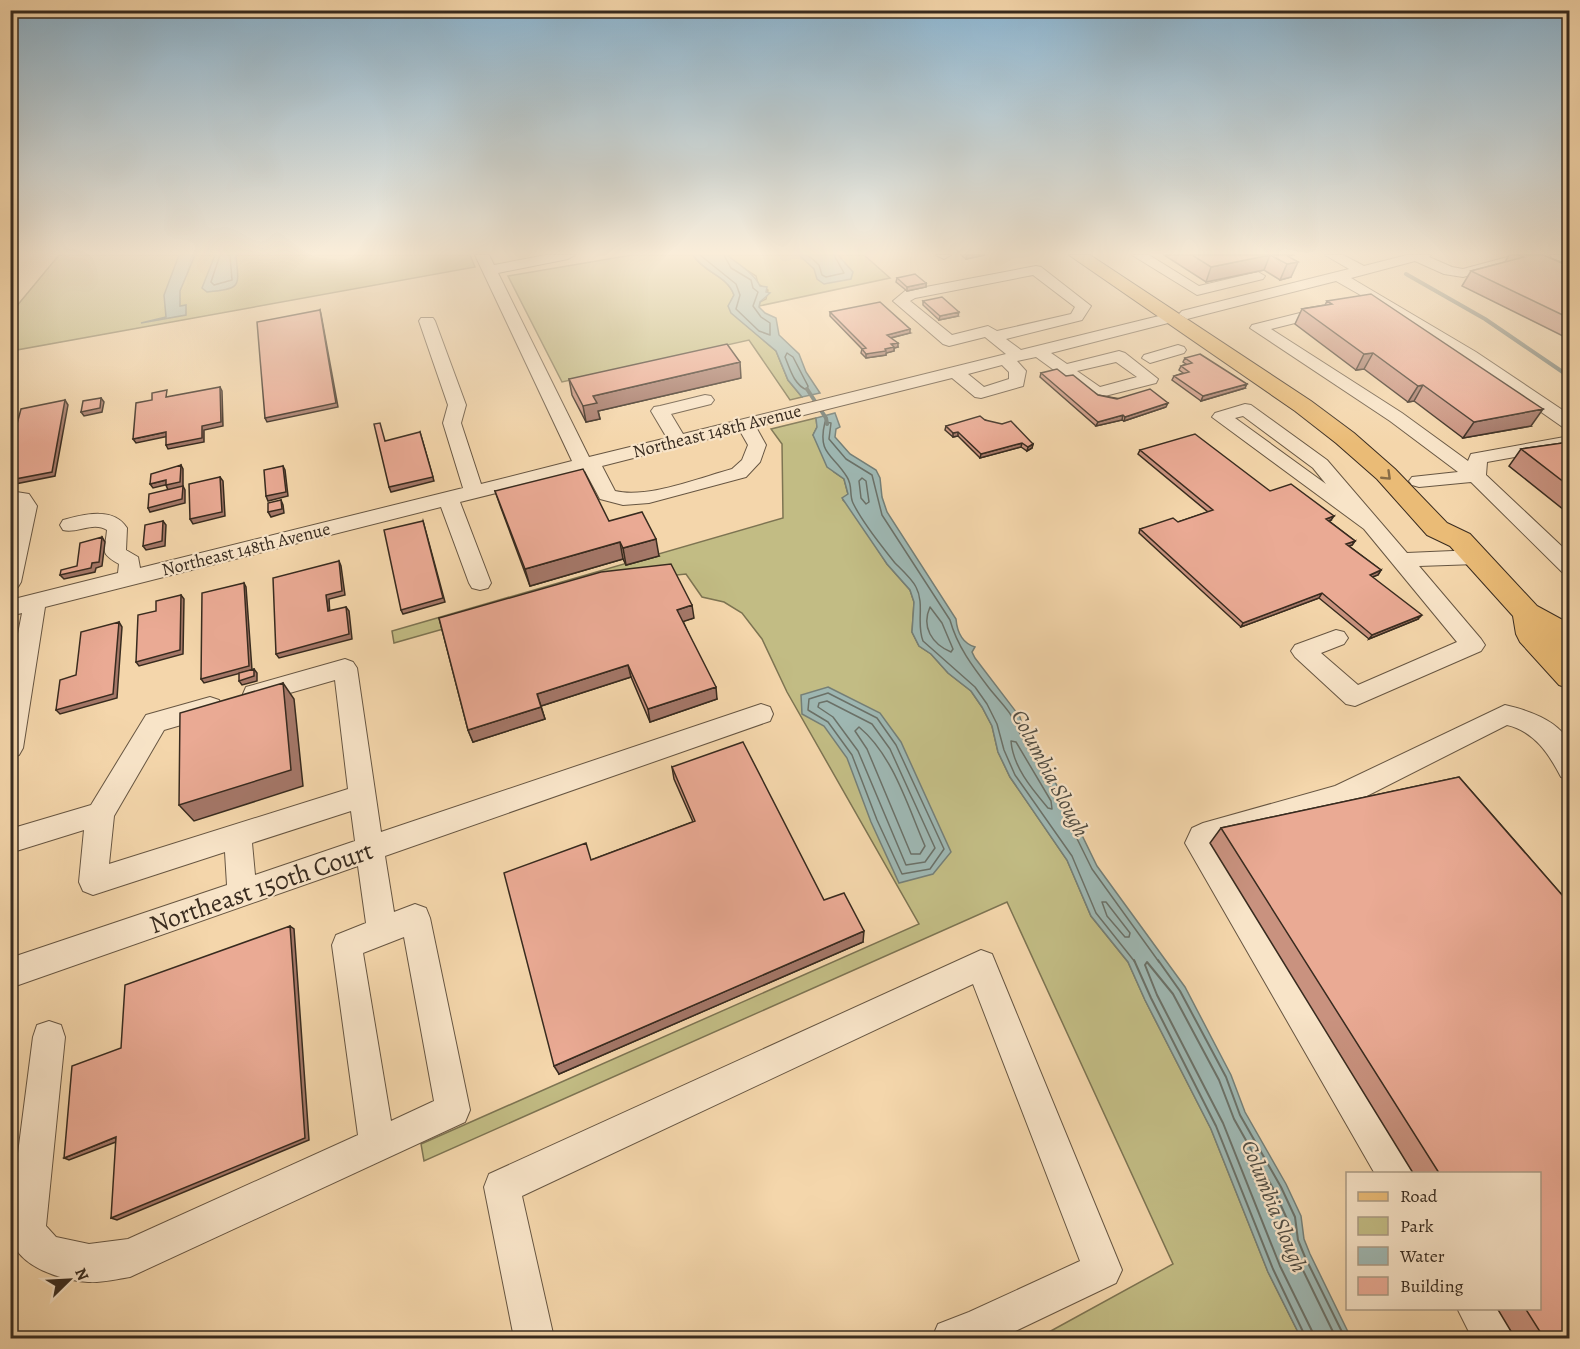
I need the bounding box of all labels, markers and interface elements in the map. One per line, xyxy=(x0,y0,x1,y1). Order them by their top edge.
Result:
street label: Northeast 148th Avenue xyxy=(630,398,804,464)
one-way arrow xyxy=(1380,468,1391,479)
street label: Northeast 148th Avenue xyxy=(159,516,333,582)
water label: Columbia Slough xyxy=(1004,704,1096,843)
street label: Northeast 150th Court xyxy=(145,833,378,942)
water label: Columbia Slough xyxy=(1234,1136,1314,1277)
legend xyxy=(1346,1172,1541,1310)
text: Road xyxy=(1400,1184,1438,1208)
text: Park xyxy=(1400,1214,1434,1238)
text: Water xyxy=(1399,1244,1445,1268)
north arrow xyxy=(39,1250,99,1310)
text: N xyxy=(69,1265,94,1284)
text: Building xyxy=(1400,1274,1464,1298)

